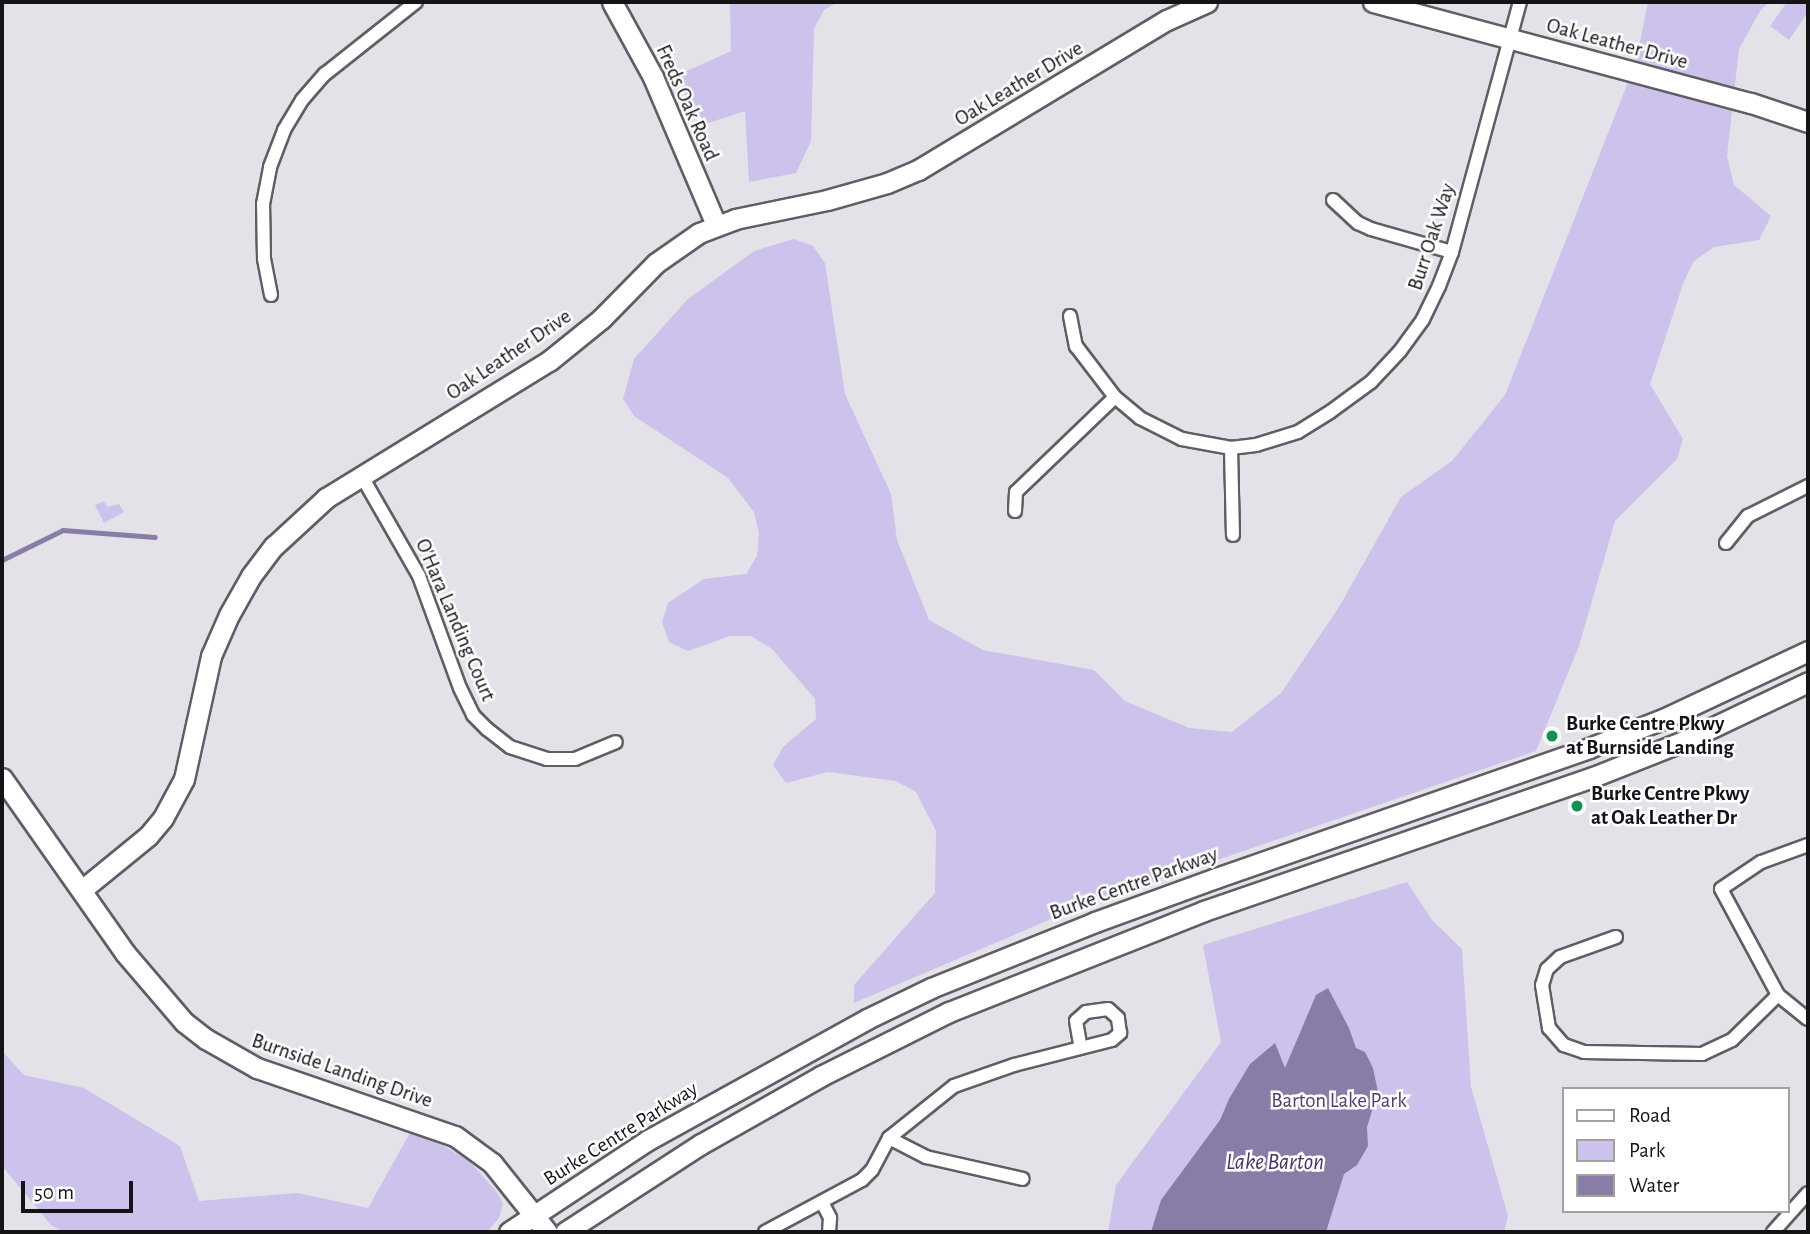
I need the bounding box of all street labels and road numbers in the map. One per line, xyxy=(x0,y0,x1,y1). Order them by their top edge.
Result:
street label: Oak Leather Drive xyxy=(1544,13,1690,75)
street label: Oak Leather Drive xyxy=(950,36,1088,132)
street label: Freds Oak Road xyxy=(650,41,724,165)
street label: Burr Oak Way xyxy=(1403,180,1461,294)
street label: Oak Leather Drive xyxy=(442,304,576,406)
street label: O'Hara Landing Court xyxy=(409,535,501,705)
street label: Burke Centre Parkway xyxy=(1047,842,1221,926)
street label: Burnside Landing Drive xyxy=(248,1028,436,1114)
street label: Burke Centre Parkway xyxy=(539,1076,703,1192)

